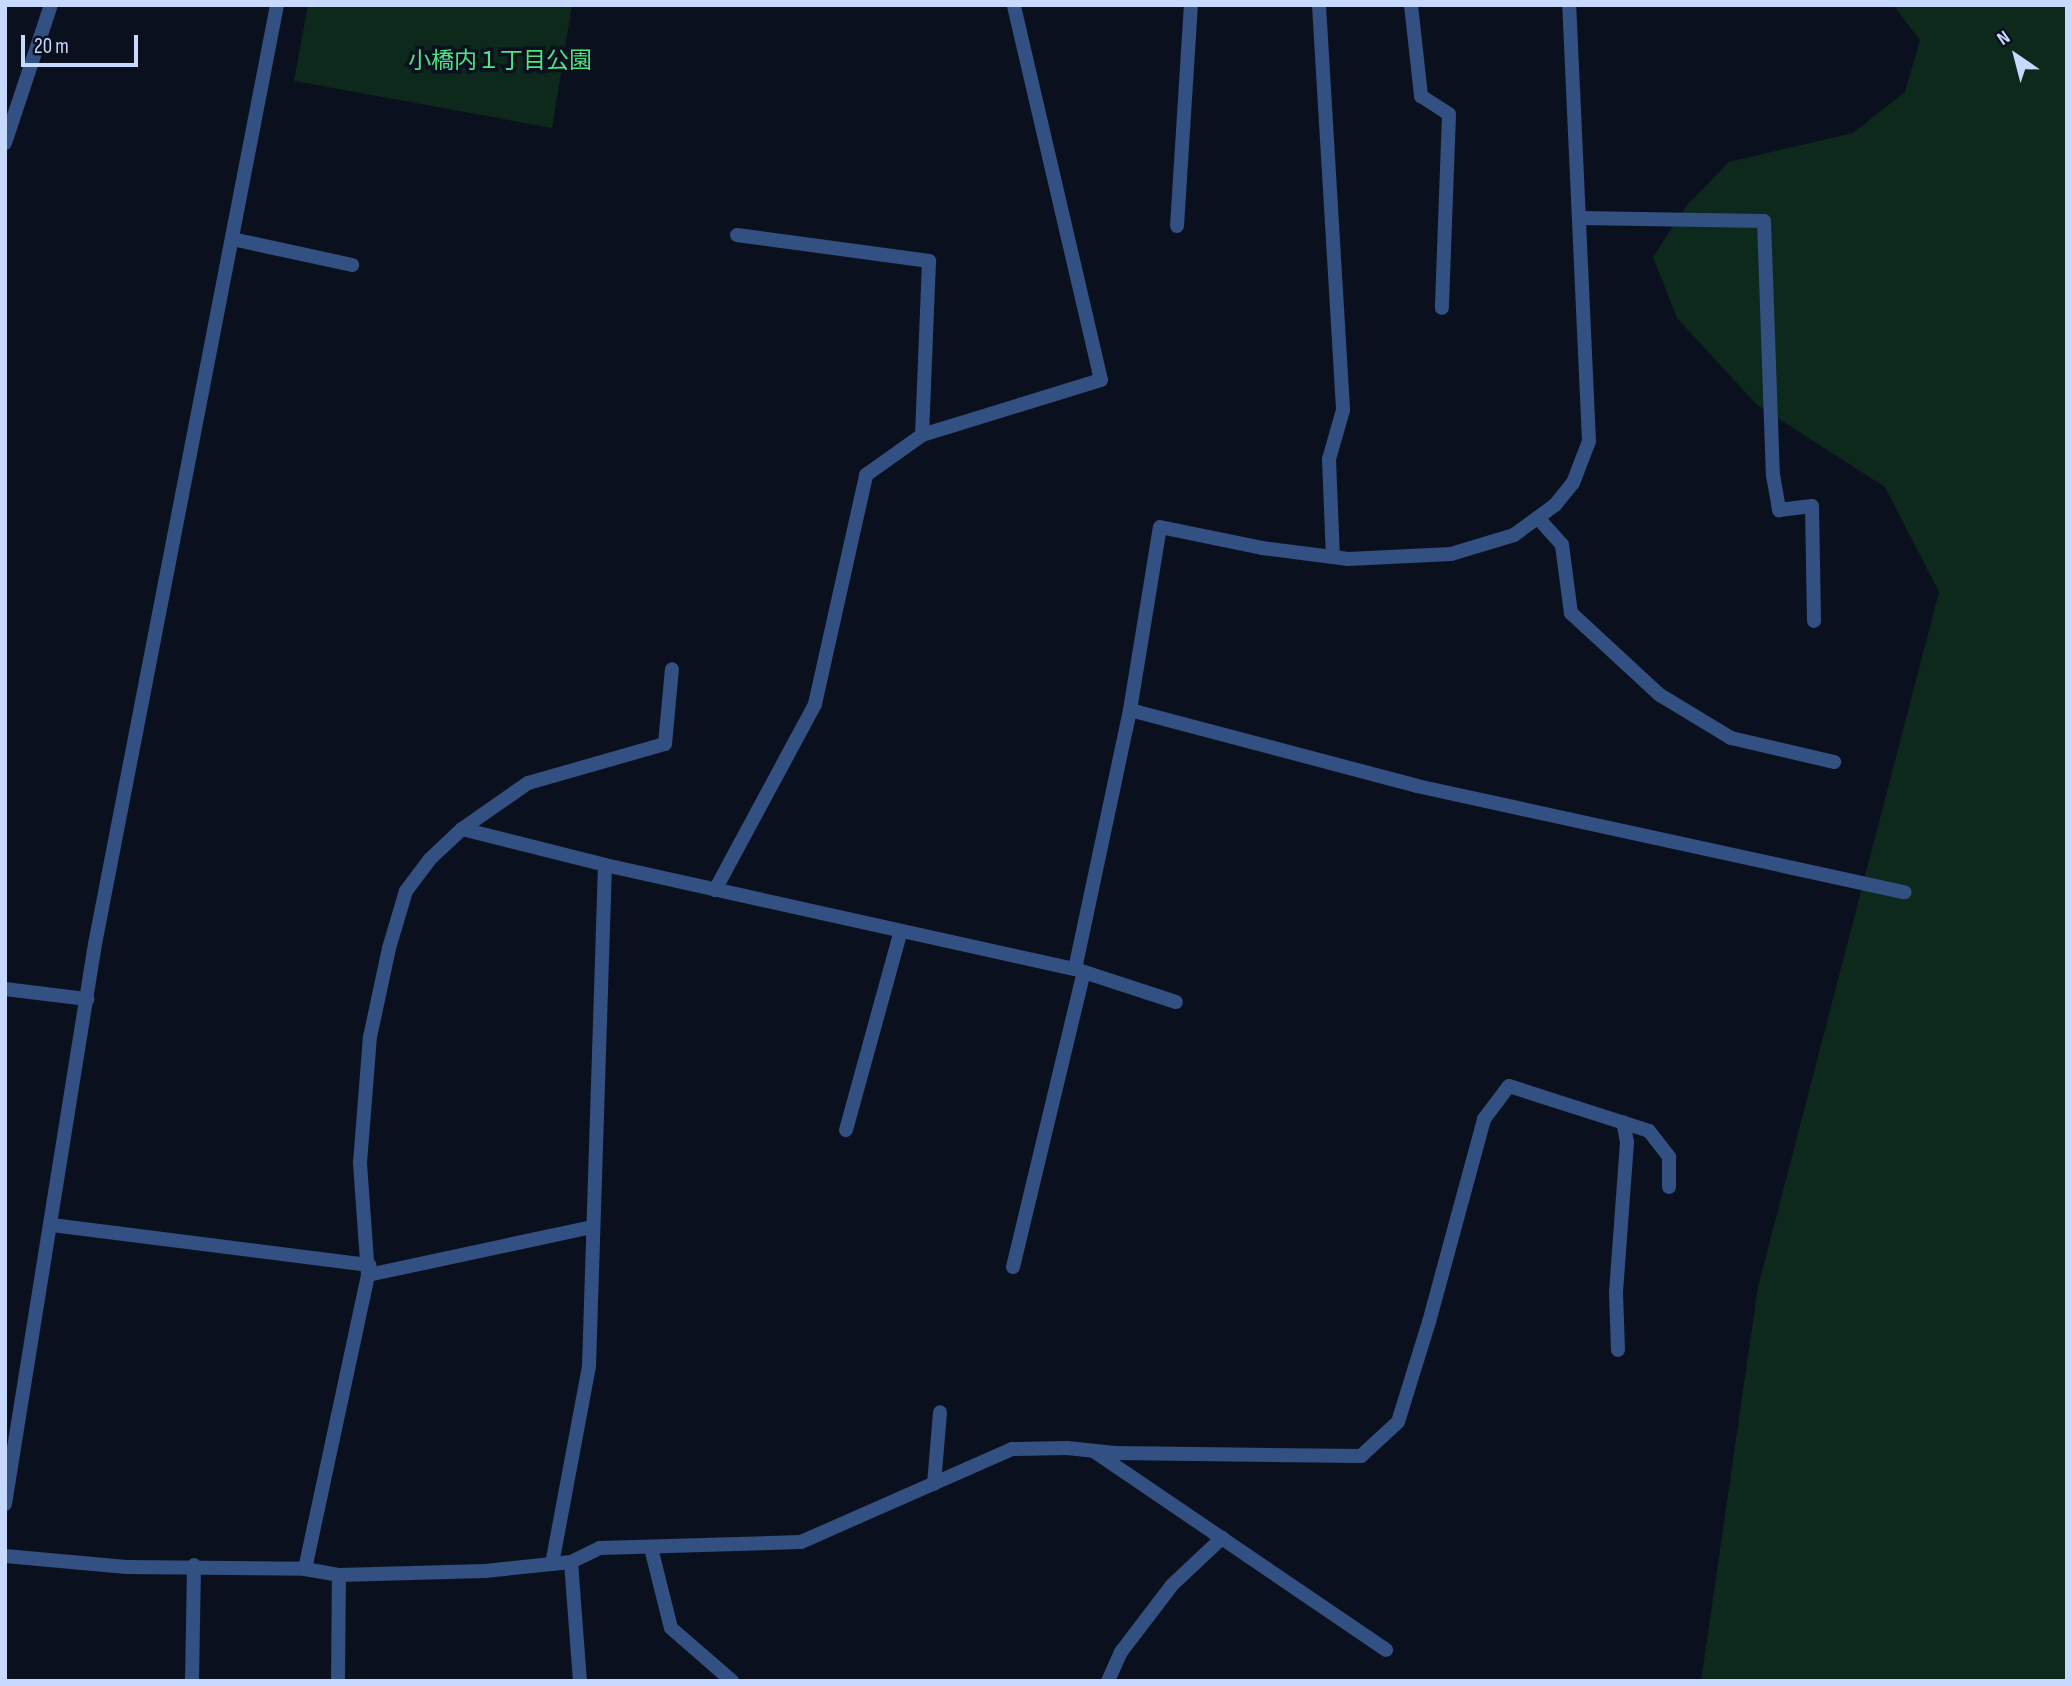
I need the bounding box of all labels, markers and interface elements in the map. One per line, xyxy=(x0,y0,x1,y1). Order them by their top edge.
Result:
scale bar xyxy=(24,21,142,65)
north arrow xyxy=(1981,21,2051,91)
text: N xyxy=(1993,26,2014,51)
text: 20 m xyxy=(34,34,69,59)
park label: 小橋内１丁目公園 xyxy=(408,47,592,75)

